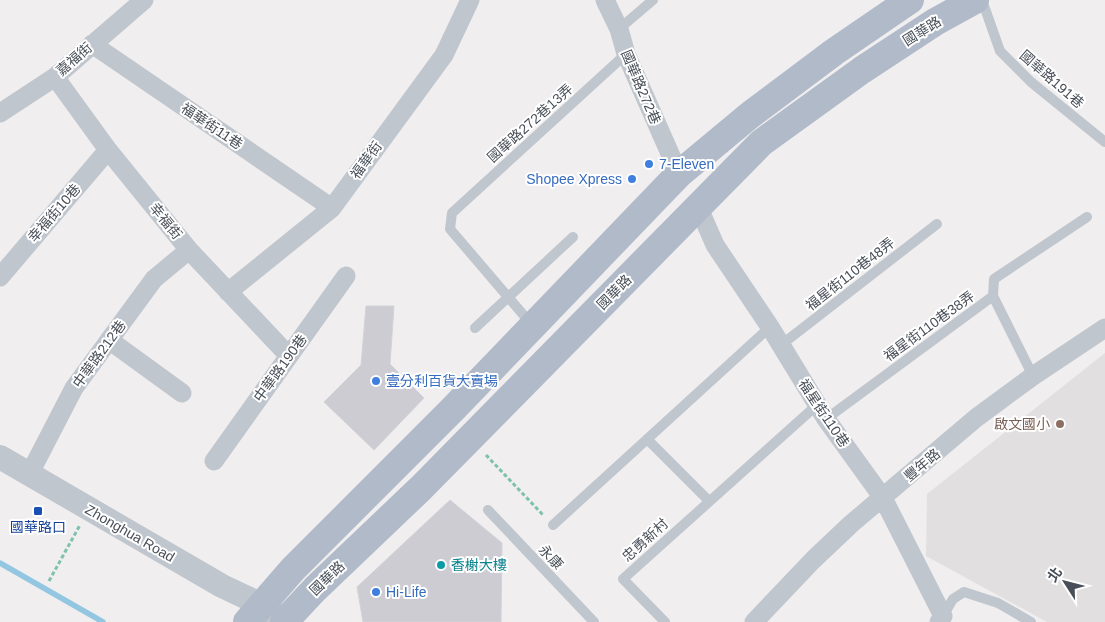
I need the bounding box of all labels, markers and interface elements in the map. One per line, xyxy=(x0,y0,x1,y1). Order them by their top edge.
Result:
street label: 國華路 xyxy=(900,13,944,49)
street label: 嘉福街 xyxy=(53,39,95,79)
street label: 國華路272巷 xyxy=(618,47,664,127)
street label: 國華路191巷 xyxy=(1017,47,1087,111)
street label: 國華路272巷13弄 xyxy=(484,81,576,165)
street label: 福華街11巷 xyxy=(178,100,246,152)
street label: 福華街 xyxy=(347,138,385,182)
place label: 7-Eleven xyxy=(659,156,714,172)
marker: 7-Eleven xyxy=(643,158,655,170)
place label: Shopee Xpress xyxy=(526,171,622,187)
marker: Shopee Xpress xyxy=(626,173,638,185)
street label: 幸福街10巷 xyxy=(24,181,84,245)
street label: 幸福街 xyxy=(147,200,185,242)
street label: 福星街110巷48弄 xyxy=(803,234,897,314)
street label: 國華路 xyxy=(593,271,635,313)
street label: 福星街110巷38弄 xyxy=(881,288,977,364)
street label: 中華路212巷 xyxy=(69,317,129,391)
street label: 中華路190巷 xyxy=(250,331,310,405)
place label: 壹分利百貨大賣場 xyxy=(386,373,498,389)
marker: 壹分利百貨大賣場 xyxy=(370,375,382,387)
street label: 福星街110巷 xyxy=(795,376,853,450)
place label: 啟文國小 xyxy=(994,416,1050,432)
marker: 啟文國小 xyxy=(1054,418,1066,430)
street label: 豐年路 xyxy=(901,445,943,485)
street label: Zhonghua Road xyxy=(83,501,177,565)
marker: 國華路口 xyxy=(32,505,44,517)
street label: 忠勇新村 xyxy=(619,515,671,565)
place label: 國華路口 xyxy=(10,519,66,535)
street label: 永康 xyxy=(536,541,566,573)
place label: 香榭大樓 xyxy=(451,557,507,573)
north arrow xyxy=(1040,557,1090,607)
street label: 國華路 xyxy=(306,558,348,598)
marker: 香榭大樓 xyxy=(435,559,447,571)
text: 北 xyxy=(1044,564,1065,585)
place label: Hi-Life xyxy=(386,584,427,600)
marker: Hi-Life xyxy=(370,586,382,598)

